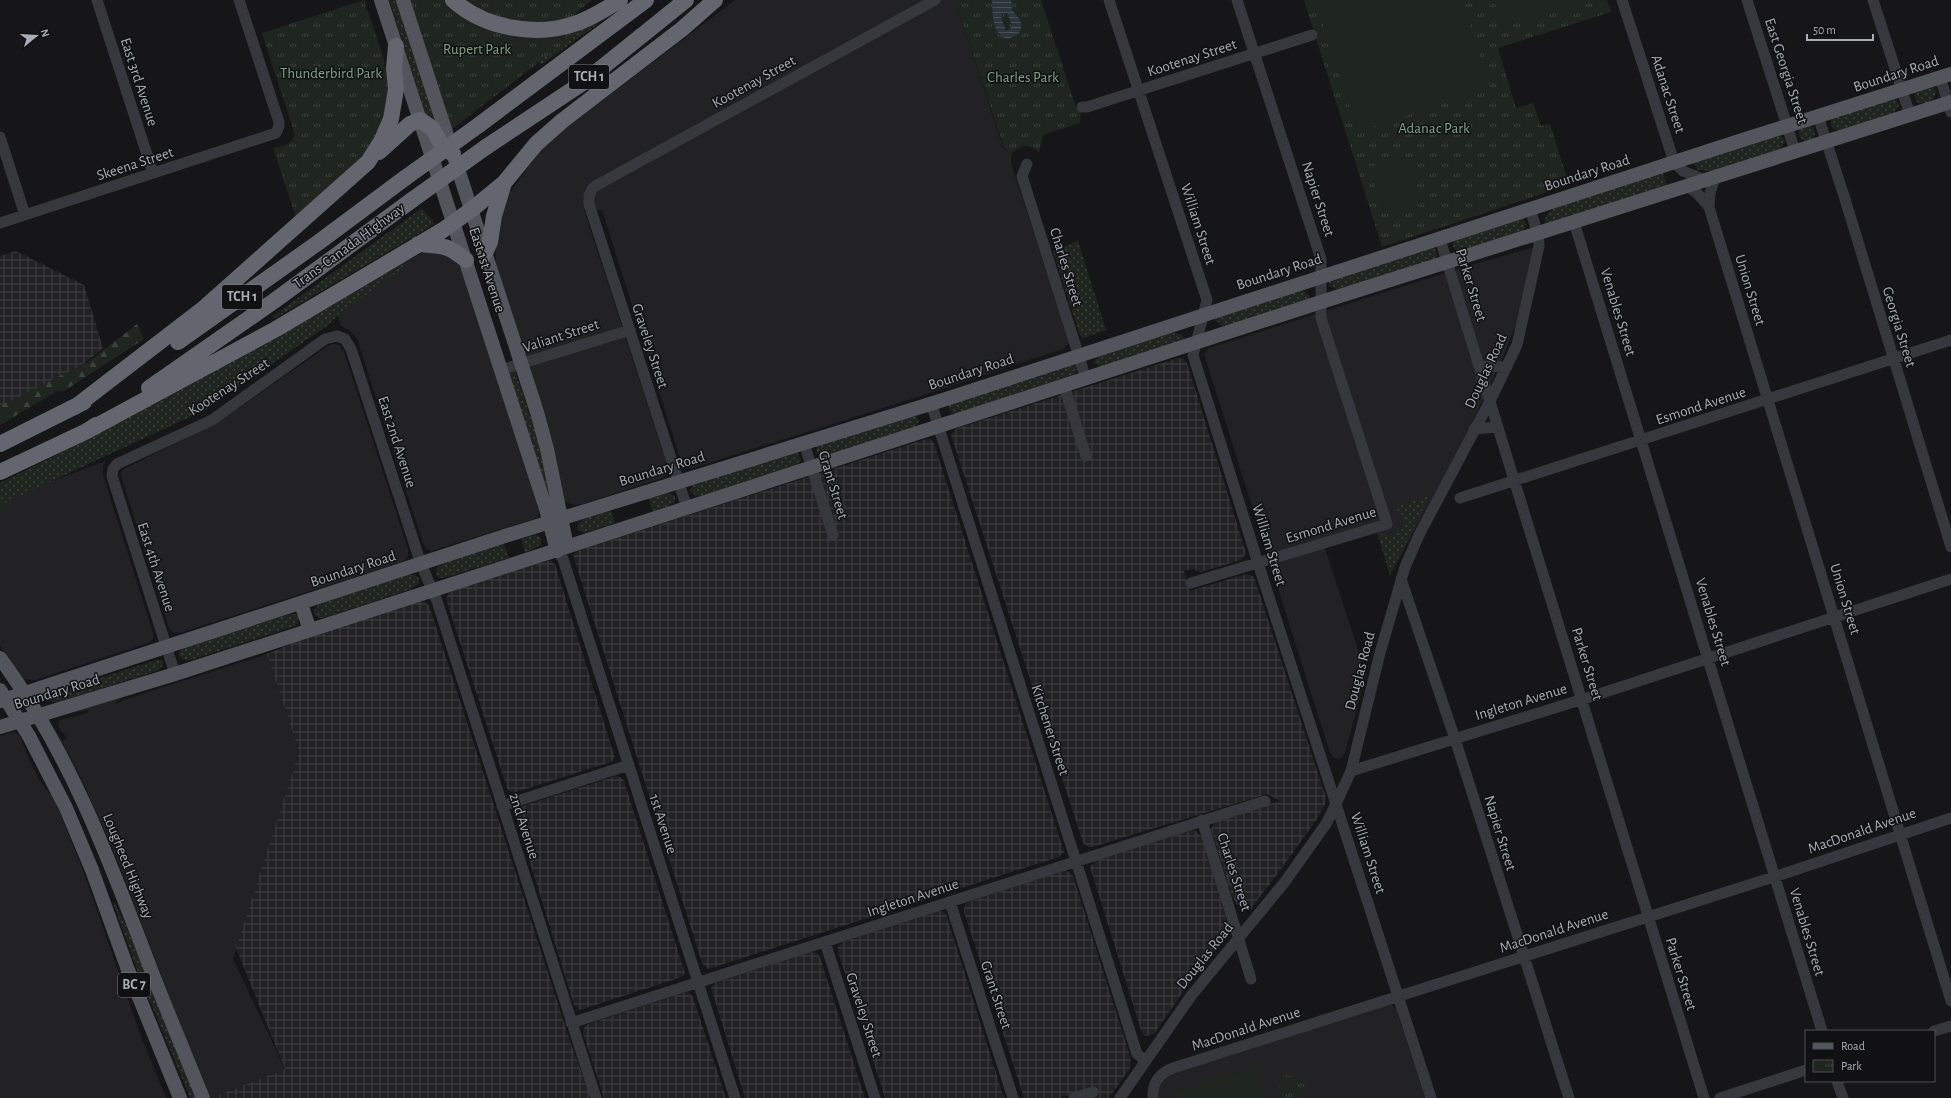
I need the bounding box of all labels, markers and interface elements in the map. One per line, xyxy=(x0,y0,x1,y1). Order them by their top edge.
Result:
north arrow xyxy=(16,16,56,56)
street label: East Georgia Street xyxy=(1762,16,1810,126)
scale bar xyxy=(1807,16,1873,42)
text: 50 m xyxy=(1813,24,1836,36)
text: N xyxy=(39,28,51,38)
street label: East 3rd Avenue xyxy=(118,36,160,128)
street label: Kootenay Street xyxy=(1146,36,1239,79)
park label: Rupert Park xyxy=(443,42,511,57)
street label: Kootenay Street xyxy=(710,53,798,111)
street label: Adanac Street xyxy=(1648,53,1688,135)
street label: Boundary Road xyxy=(1851,53,1941,95)
road number: TCH 1 xyxy=(569,65,609,89)
park label: Thunderbird Park xyxy=(280,66,382,81)
park label: Charles Park xyxy=(987,70,1059,85)
park label: Adanac Park xyxy=(1398,121,1470,136)
street label: Skeena Street xyxy=(95,144,175,183)
street label: Boundary Road xyxy=(1542,152,1632,194)
street label: Napier Street xyxy=(1299,160,1337,238)
street label: William Street xyxy=(1178,181,1218,267)
street label: Trans-Canada Highway xyxy=(290,200,408,291)
street label: East 1st Avenue xyxy=(466,226,508,314)
street label: Charles Street xyxy=(1047,226,1085,308)
street label: Parker Street xyxy=(1453,247,1489,323)
street label: Boundary Road xyxy=(1234,251,1324,293)
street label: Union Street xyxy=(1732,253,1768,327)
street label: Venables Street xyxy=(1598,266,1639,358)
road number: TCH 1 xyxy=(222,285,262,309)
street label: Georgia Street xyxy=(1880,285,1918,369)
street label: Graveley Street xyxy=(629,302,671,390)
street label: Valiant Street xyxy=(521,317,601,355)
street label: Douglas Road xyxy=(1462,331,1510,411)
street label: Boundary Road xyxy=(926,351,1016,393)
street label: Kootenay Street xyxy=(186,355,272,419)
street label: Esmond Avenue xyxy=(1654,384,1748,428)
street label: East 2nd Avenue xyxy=(375,394,419,490)
street label: Boundary Road xyxy=(617,449,707,489)
street label: Grant Street xyxy=(816,449,851,521)
street label: William Street xyxy=(1249,502,1289,588)
street label: Esmond Avenue xyxy=(1284,504,1378,546)
street label: East 4th Avenue xyxy=(135,521,177,613)
street label: Boundary Road xyxy=(308,548,398,590)
street label: Union Street xyxy=(1827,562,1863,636)
street label: Venables Street xyxy=(1693,576,1734,668)
street label: Parker Street xyxy=(1569,626,1605,702)
street label: Douglas Road xyxy=(1342,630,1378,712)
street label: Boundary Road xyxy=(12,672,102,712)
street label: Ingleton Avenue xyxy=(1473,681,1569,723)
street label: Kitchener Street xyxy=(1028,683,1072,777)
street label: 2nd Avenue xyxy=(506,791,542,861)
street label: 1st Avenue xyxy=(646,792,680,856)
street label: Napier Street xyxy=(1481,794,1519,873)
street label: MacDonald Avenue xyxy=(1806,805,1918,857)
street label: William Street xyxy=(1348,810,1388,896)
street label: Lougheed Highway xyxy=(100,811,156,921)
street label: Charles Street xyxy=(1214,831,1254,913)
street label: Ingleton Avenue xyxy=(865,876,961,920)
street label: Venables Street xyxy=(1787,886,1828,978)
street label: MacDonald Avenue xyxy=(1498,906,1610,956)
street label: Douglas Road xyxy=(1174,920,1236,992)
street label: Parker Street xyxy=(1663,936,1699,1012)
street label: Grant Street xyxy=(978,959,1014,1031)
street label: Graveley Street xyxy=(843,971,885,1059)
road number: BC 7 xyxy=(118,973,150,997)
street label: MacDonald Avenue xyxy=(1190,1004,1302,1054)
legend xyxy=(1805,1030,1935,1082)
text: Road xyxy=(1841,1040,1865,1052)
text: Park xyxy=(1841,1060,1862,1072)

